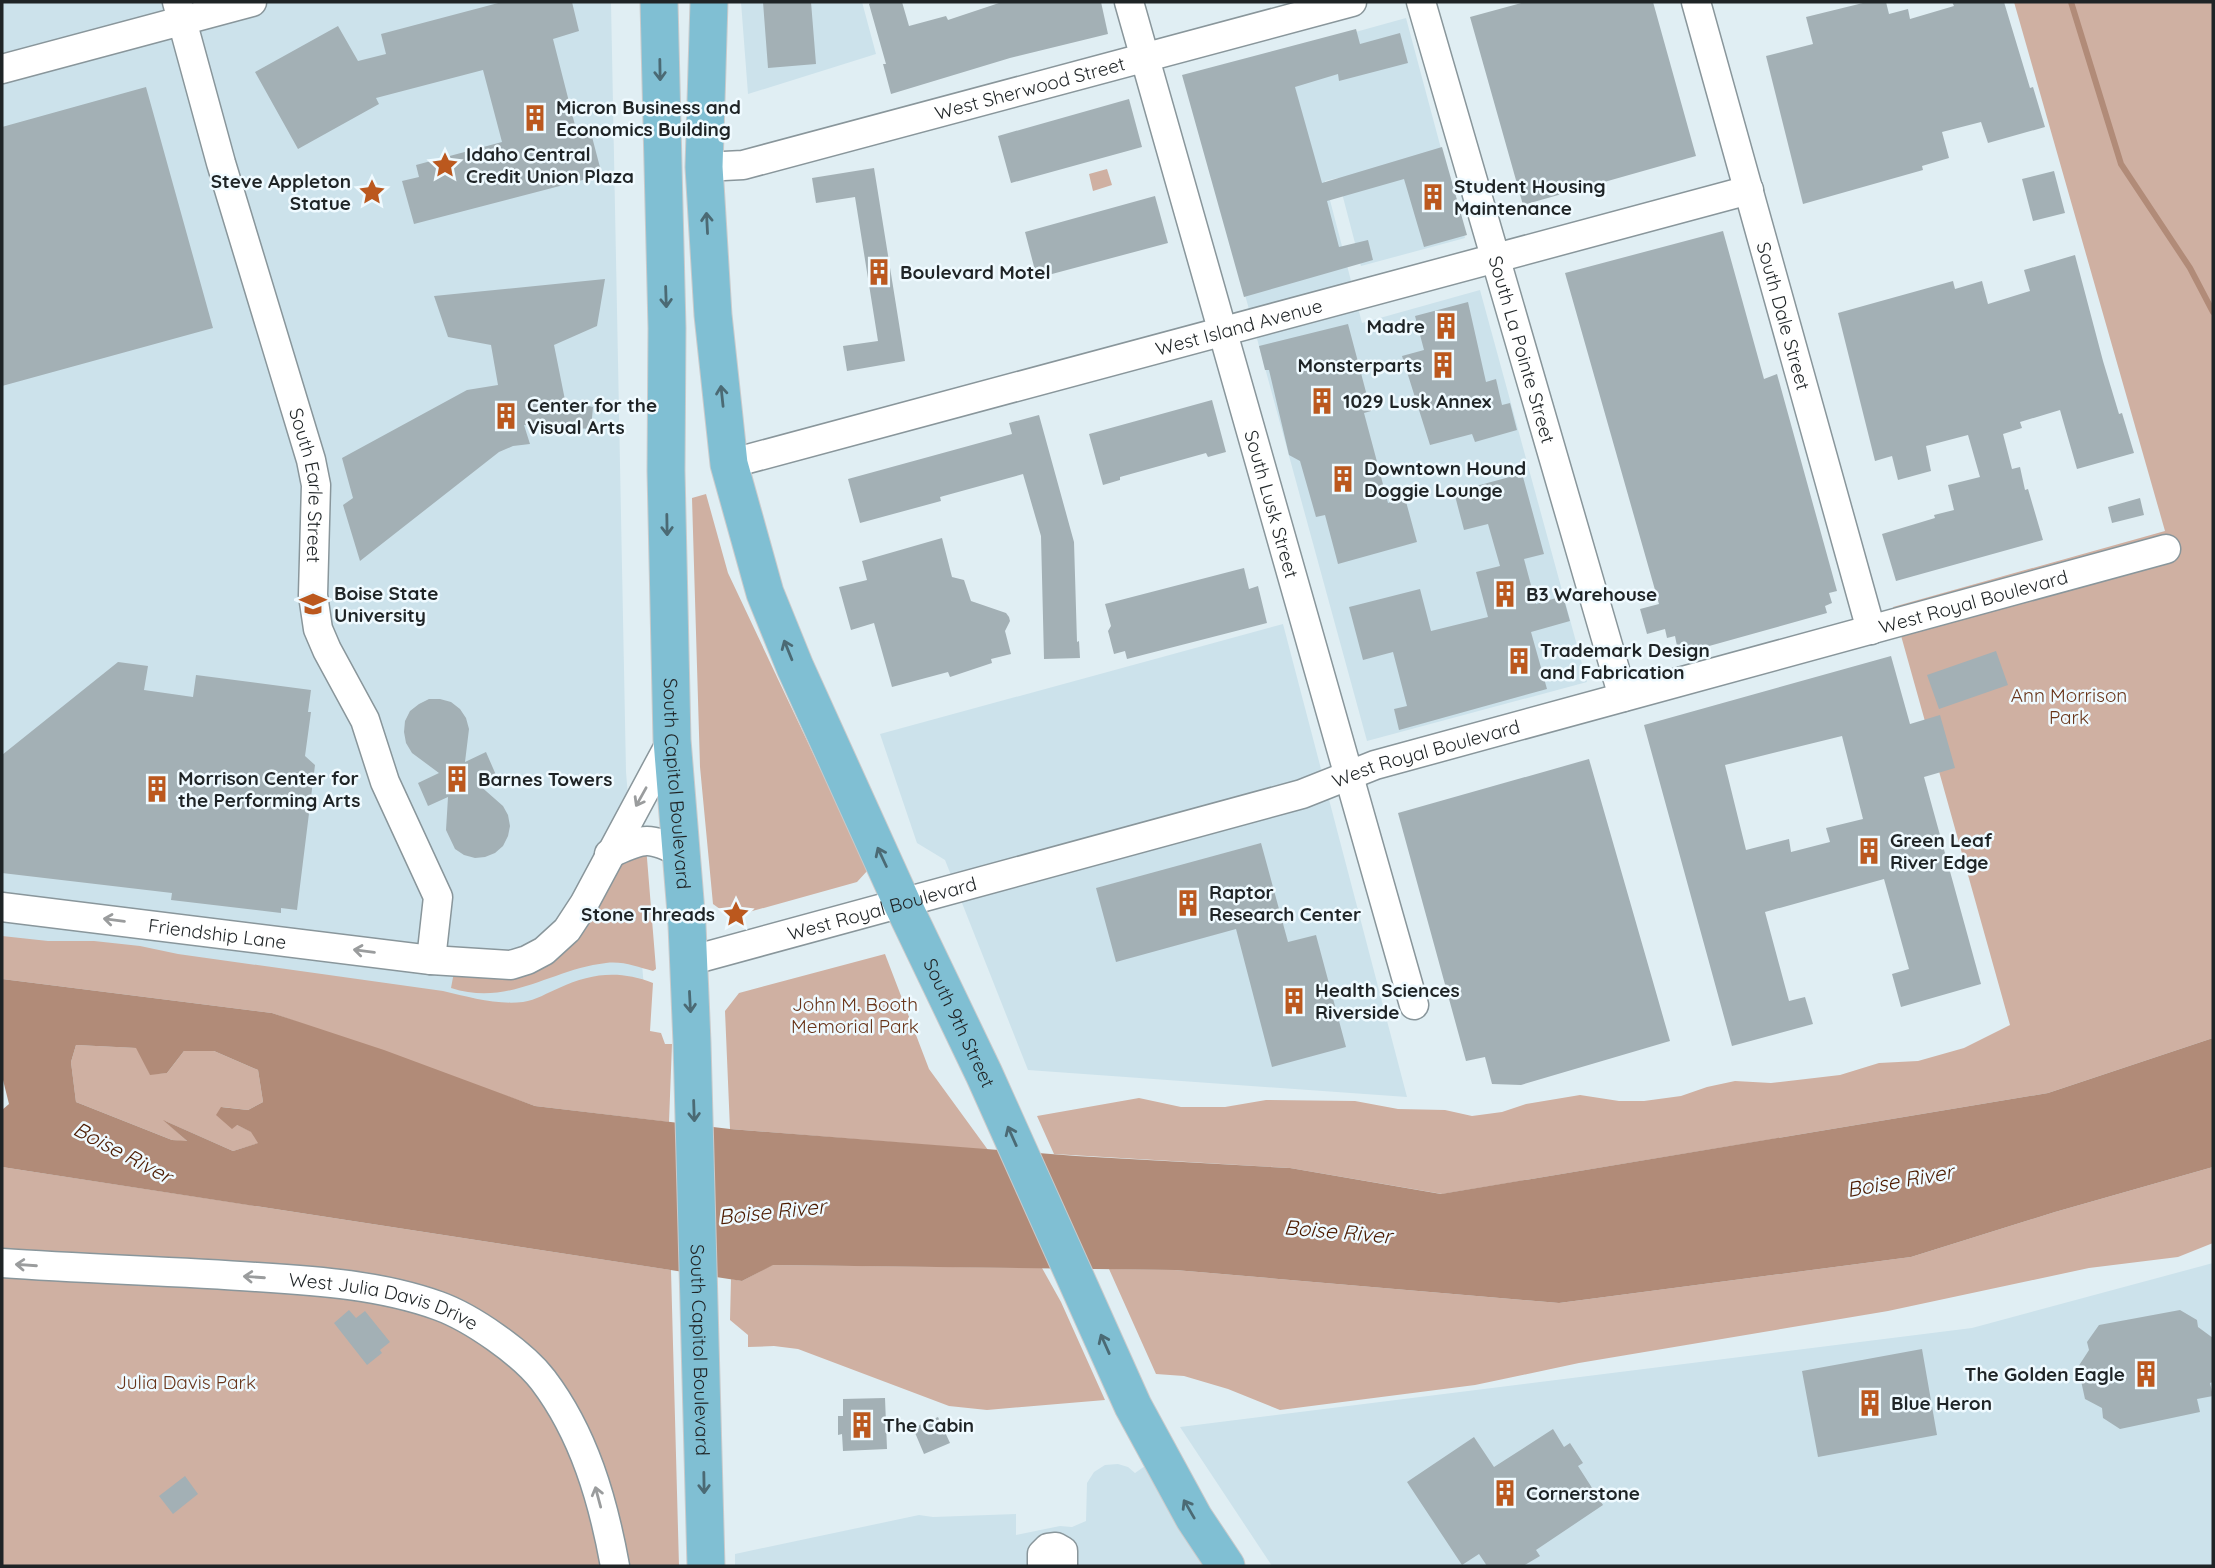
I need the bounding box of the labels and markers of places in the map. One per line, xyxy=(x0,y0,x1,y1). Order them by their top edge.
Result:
place label: Micron Business and Economics Building xyxy=(556,95,741,141)
building icon: Micron Business and Economics Building xyxy=(520,103,550,133)
place label: Idaho Central Credit Union Plaza xyxy=(466,142,634,188)
place icon: Idaho Central Credit Union Plaza xyxy=(430,150,460,180)
place label: Steve Appleton Statue xyxy=(211,169,351,215)
place label: Student Housing Maintenance xyxy=(1454,174,1606,220)
place icon: Steve Appleton Statue xyxy=(357,177,387,207)
building icon: Student Housing Maintenance xyxy=(1418,182,1448,212)
building icon: Boulevard Motel xyxy=(864,257,894,287)
place label: Boulevard Motel xyxy=(900,260,1051,284)
building icon: Madre xyxy=(1431,311,1461,341)
place label: Madre xyxy=(1367,314,1425,338)
building icon: Monsterparts xyxy=(1428,350,1458,380)
place label: Monsterparts xyxy=(1298,353,1422,377)
building icon: 1029 Lusk Annex xyxy=(1307,386,1337,416)
place label: 1029 Lusk Annex xyxy=(1343,389,1491,413)
place label: Center for the Visual Arts xyxy=(527,393,657,439)
building icon: Center for the Visual Arts xyxy=(491,401,521,431)
place label: Downtown Hound Doggie Lounge xyxy=(1364,456,1526,502)
building icon: Downtown Hound Doggie Lounge xyxy=(1328,464,1358,494)
building icon: B3 Warehouse xyxy=(1490,579,1520,609)
place label: Boise State University xyxy=(334,581,438,627)
place label: B3 Warehouse xyxy=(1526,582,1657,606)
school or university icon: Boise State University xyxy=(298,589,328,619)
place label: Trademark Design and Fabrication xyxy=(1540,638,1710,684)
building icon: Trademark Design and Fabrication xyxy=(1504,646,1534,676)
building icon: Barnes Towers xyxy=(442,764,472,794)
place label: Morrison Center for the Performing Arts xyxy=(178,766,360,812)
place label: Barnes Towers xyxy=(478,767,612,791)
building icon: Morrison Center for the Performing Arts xyxy=(142,774,172,804)
place label: Green Leaf River Edge xyxy=(1890,828,1993,874)
building icon: Green Leaf River Edge xyxy=(1854,836,1884,866)
place label: Raptor Research Center xyxy=(1209,880,1361,926)
building icon: Raptor Research Center xyxy=(1173,888,1203,918)
place icon: Stone Threads xyxy=(721,899,751,929)
place label: Stone Threads xyxy=(581,902,715,926)
place label: Health Sciences Riverside xyxy=(1315,978,1460,1024)
building icon: Health Sciences Riverside xyxy=(1279,986,1309,1016)
building icon: The Golden Eagle xyxy=(2131,1359,2161,1389)
place label: The Golden Eagle xyxy=(1965,1362,2125,1386)
building icon: Blue Heron xyxy=(1855,1388,1885,1418)
place label: Blue Heron xyxy=(1891,1391,1992,1415)
building icon: The Cabin xyxy=(847,1410,877,1440)
place label: The Cabin xyxy=(883,1413,974,1437)
building icon: Cornerstone xyxy=(1490,1478,1520,1508)
place label: Cornerstone xyxy=(1526,1481,1640,1505)

